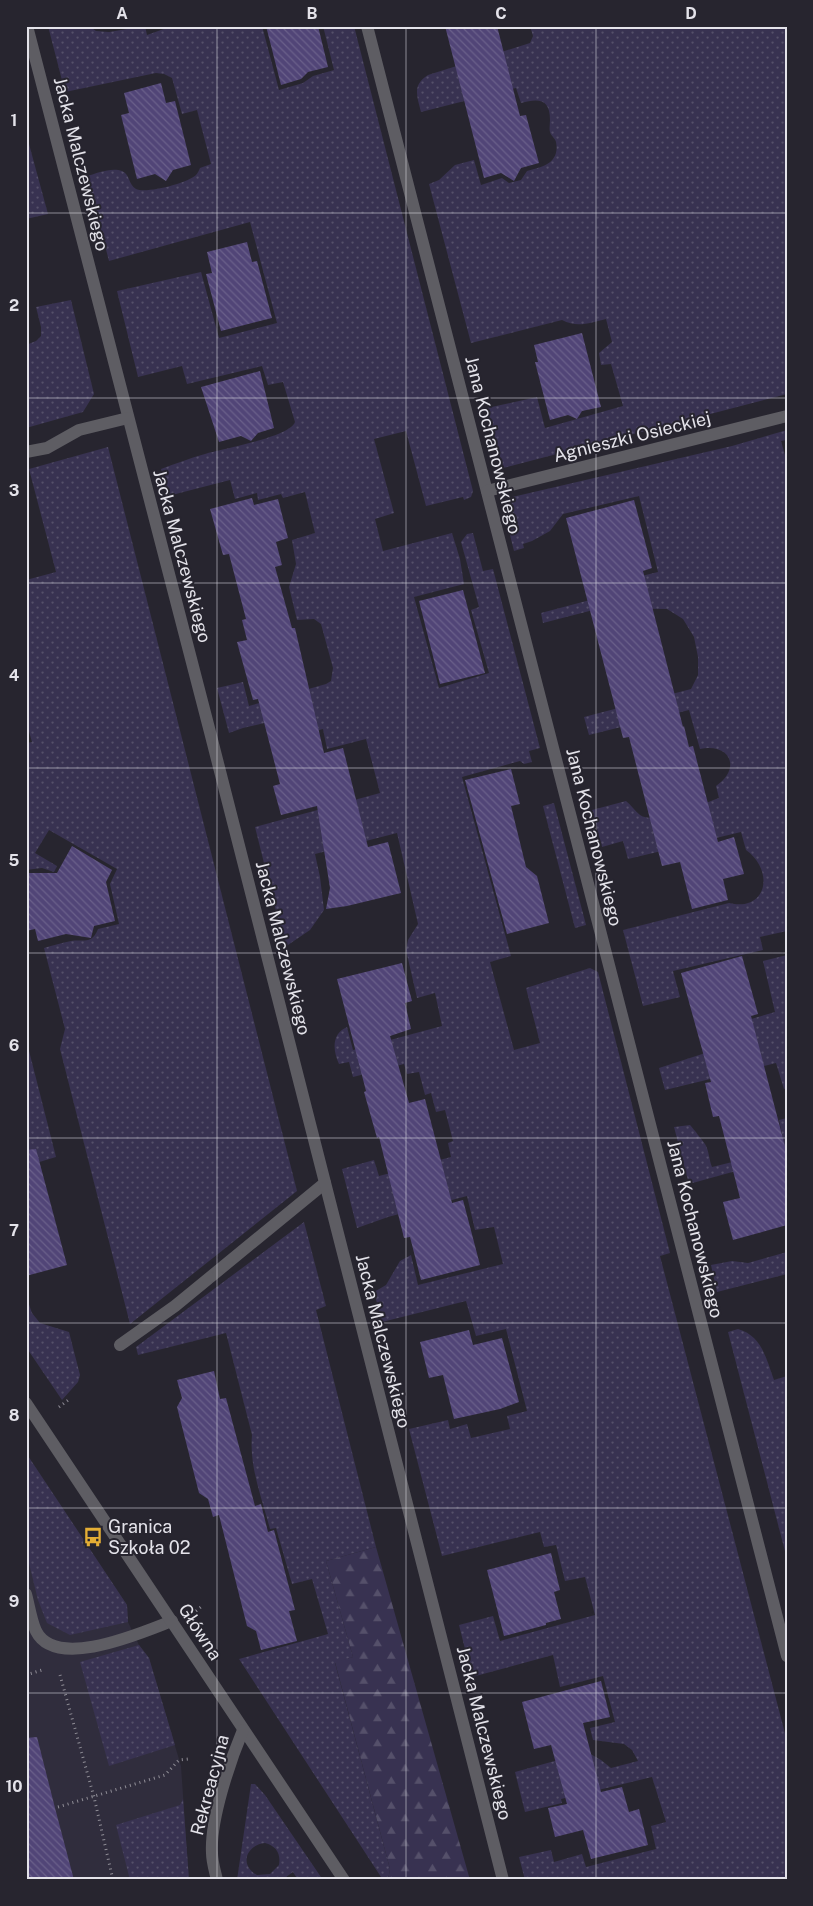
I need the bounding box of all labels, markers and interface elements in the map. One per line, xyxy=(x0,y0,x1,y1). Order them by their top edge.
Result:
text: A xyxy=(116,4,128,23)
text: B xyxy=(307,4,318,23)
text: C xyxy=(495,4,507,23)
text: D xyxy=(685,4,697,23)
street label: Jacka Malczewskiego xyxy=(50,75,113,253)
text: 1 xyxy=(11,111,17,130)
text: 2 xyxy=(9,296,19,315)
street label: Jana Kochanowskiego xyxy=(461,354,526,536)
street label: Agnieszki Osieckiej xyxy=(551,407,713,466)
street label: Jacka Malczewskiego xyxy=(149,467,216,645)
text: 3 xyxy=(9,481,19,500)
text: 4 xyxy=(9,666,20,685)
street label: Jana Kochanowskiego xyxy=(562,746,627,928)
text: 5 xyxy=(9,851,20,870)
street label: Jacka Malczewskiego xyxy=(252,859,315,1037)
text: 6 xyxy=(9,1036,19,1055)
street label: Jana Kochanowskiego xyxy=(663,1138,728,1320)
text: 7 xyxy=(9,1221,19,1240)
street label: Jacka Malczewskiego xyxy=(352,1252,415,1430)
text: 8 xyxy=(9,1406,20,1425)
place label: Granica Szkoła 02 xyxy=(108,1516,191,1558)
bus stop icon: Granica Szkoła 02 xyxy=(82,1526,104,1548)
text: 9 xyxy=(9,1592,19,1611)
street label: Główna xyxy=(174,1599,227,1664)
street label: Jacka Malczewskiego xyxy=(453,1644,516,1822)
street label: Rekreacyjna xyxy=(186,1732,233,1838)
text: 10 xyxy=(5,1777,23,1796)

